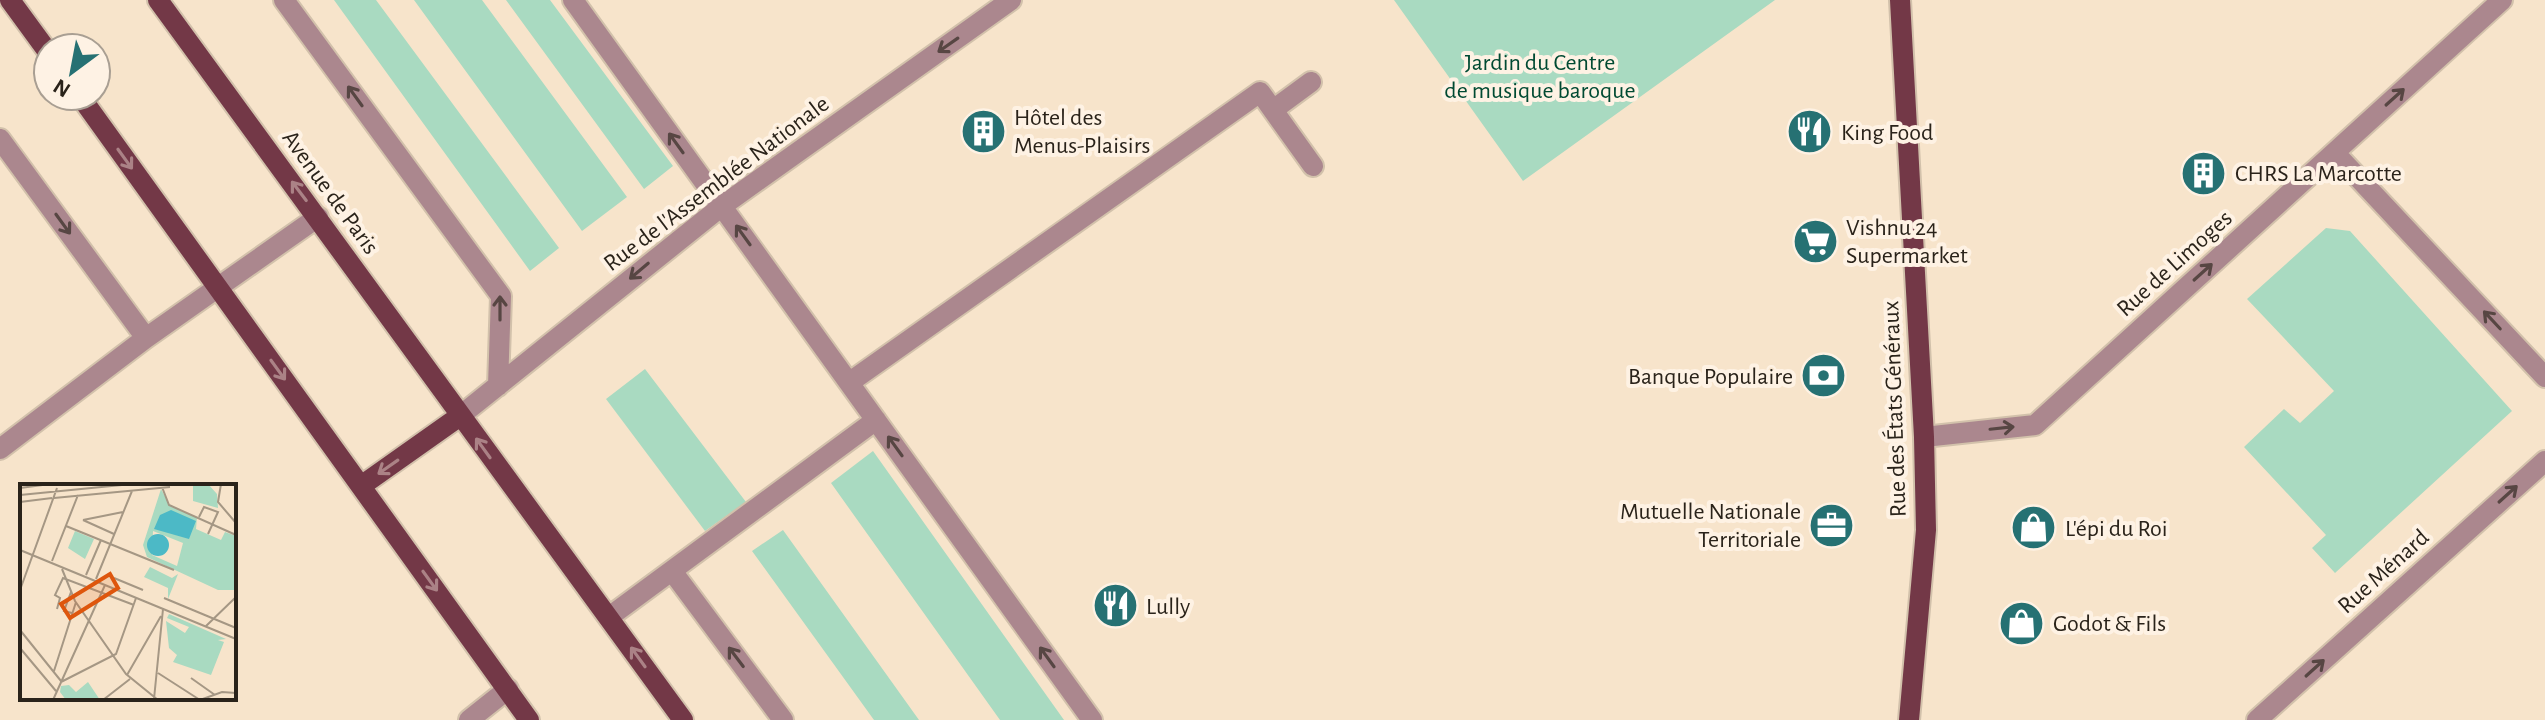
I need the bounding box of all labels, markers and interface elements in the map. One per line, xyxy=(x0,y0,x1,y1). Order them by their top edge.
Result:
north arrow xyxy=(32,32,112,112)
one-way arrow xyxy=(937,37,959,53)
park label: Jardin du Centre de musique baroque xyxy=(1444,51,1636,103)
text: N xyxy=(50,75,74,101)
one-way arrow xyxy=(346,86,363,107)
one-way arrow xyxy=(2385,89,2405,107)
street label: Rue de l'Assemblée Nationale xyxy=(600,92,834,276)
place label: Hôtel des Menus-Plaisirs xyxy=(1014,106,1150,158)
building icon: Hôtel des Menus-Plaisirs xyxy=(959,107,1007,155)
restaurant icon: King Food xyxy=(1786,108,1834,156)
place label: King Food xyxy=(1841,121,1934,145)
street label: Avenue de Paris xyxy=(277,126,383,259)
one-way arrow xyxy=(668,132,684,154)
one-way arrow xyxy=(117,148,134,170)
building icon: CHRS La Marcotte xyxy=(2180,149,2228,197)
place label: CHRS La Marcotte xyxy=(2235,162,2402,186)
one-way arrow xyxy=(291,180,308,202)
street label: Rue de Limoges xyxy=(2112,206,2237,321)
one-way arrow xyxy=(54,213,71,235)
place label: Vishnu 24 Supermarket xyxy=(1846,216,1968,268)
supermarket icon: Vishnu 24 Supermarket xyxy=(1791,217,1839,265)
one-way arrow xyxy=(735,224,751,246)
one-way arrow xyxy=(628,262,649,280)
one-way arrow xyxy=(2193,263,2213,282)
one-way arrow xyxy=(492,295,508,322)
street label: Rue des États Généraux xyxy=(1877,300,1911,518)
one-way arrow xyxy=(2483,311,2501,331)
bank icon: Banque Populaire xyxy=(1800,352,1848,400)
one-way arrow xyxy=(270,358,286,380)
place label: Banque Populaire xyxy=(1628,365,1793,389)
one-way arrow xyxy=(1988,421,2015,436)
one-way arrow xyxy=(886,435,903,457)
one-way arrow xyxy=(475,437,491,459)
one-way arrow xyxy=(377,459,399,476)
inset map xyxy=(20,484,236,700)
one-way arrow xyxy=(2498,486,2518,504)
place label: Mutuelle Nationale Territoriale xyxy=(1620,500,1801,552)
office icon: Mutuelle Nationale Territoriale xyxy=(1808,501,1856,549)
shop icon: L'épi du Roi xyxy=(2010,504,2058,552)
place label: L'épi du Roi xyxy=(2065,517,2168,541)
street label: Rue Ménard xyxy=(2334,525,2434,618)
one-way arrow xyxy=(422,569,438,591)
restaurant icon: Lully xyxy=(1091,582,1139,630)
place label: Lully xyxy=(1146,595,1190,619)
shop icon: Godot & Fils xyxy=(1998,599,2046,647)
place label: Godot & Fils xyxy=(2053,612,2166,636)
one-way arrow xyxy=(629,646,646,668)
one-way arrow xyxy=(1038,646,1055,668)
one-way arrow xyxy=(728,647,744,669)
one-way arrow xyxy=(2304,659,2324,677)

